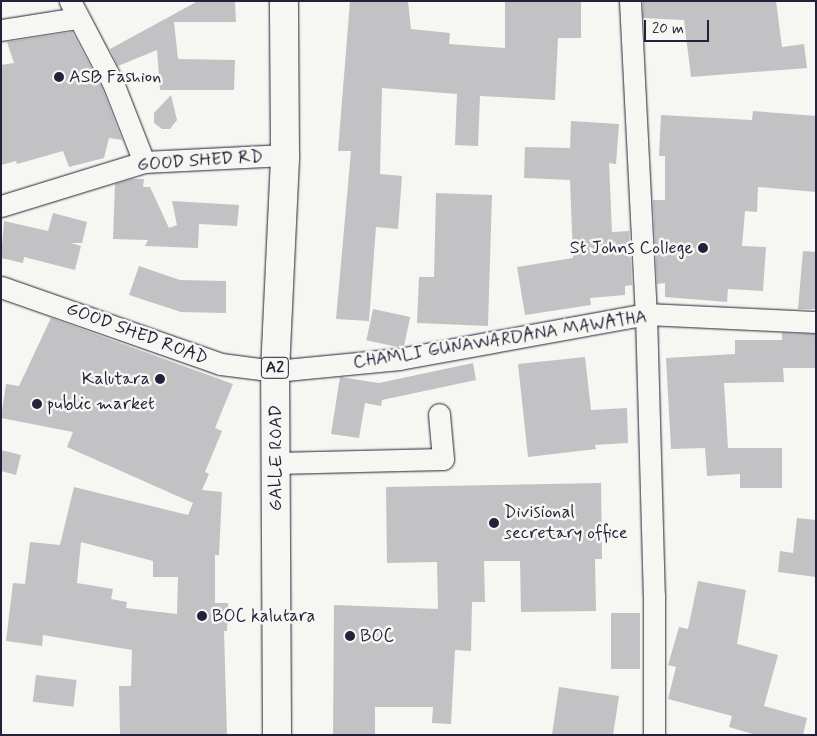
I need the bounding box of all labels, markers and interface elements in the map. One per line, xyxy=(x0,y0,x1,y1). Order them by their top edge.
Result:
scale bar xyxy=(647,10,712,42)
text: 20 m xyxy=(652,19,684,39)
place label: ASB Fashion xyxy=(69,66,160,88)
marker: ASB Fashion xyxy=(53,71,65,83)
street label: GOOD SHED RD xyxy=(138,146,262,176)
place label: St Johns College xyxy=(565,237,693,259)
marker: St Johns College xyxy=(697,242,709,254)
street label: GOOD SHED ROAD xyxy=(64,299,210,369)
street label: CHAMLI GUNAWARDANA MAWATHA xyxy=(351,306,649,374)
road number: A2 xyxy=(260,354,290,382)
place label: Kalutara xyxy=(82,368,150,390)
marker: Kalutara xyxy=(154,373,166,385)
place label: public market xyxy=(47,393,155,415)
marker: public market xyxy=(31,398,43,410)
street label: GALLE ROAD xyxy=(265,404,287,512)
place label: Divisional secretary office xyxy=(504,502,628,544)
marker: Divisional secretary office xyxy=(488,517,500,529)
place label: BOC kalutara xyxy=(212,605,316,627)
marker: BOC kalutara xyxy=(196,610,208,622)
place label: BOC xyxy=(360,625,394,647)
marker: BOC xyxy=(344,630,356,642)

